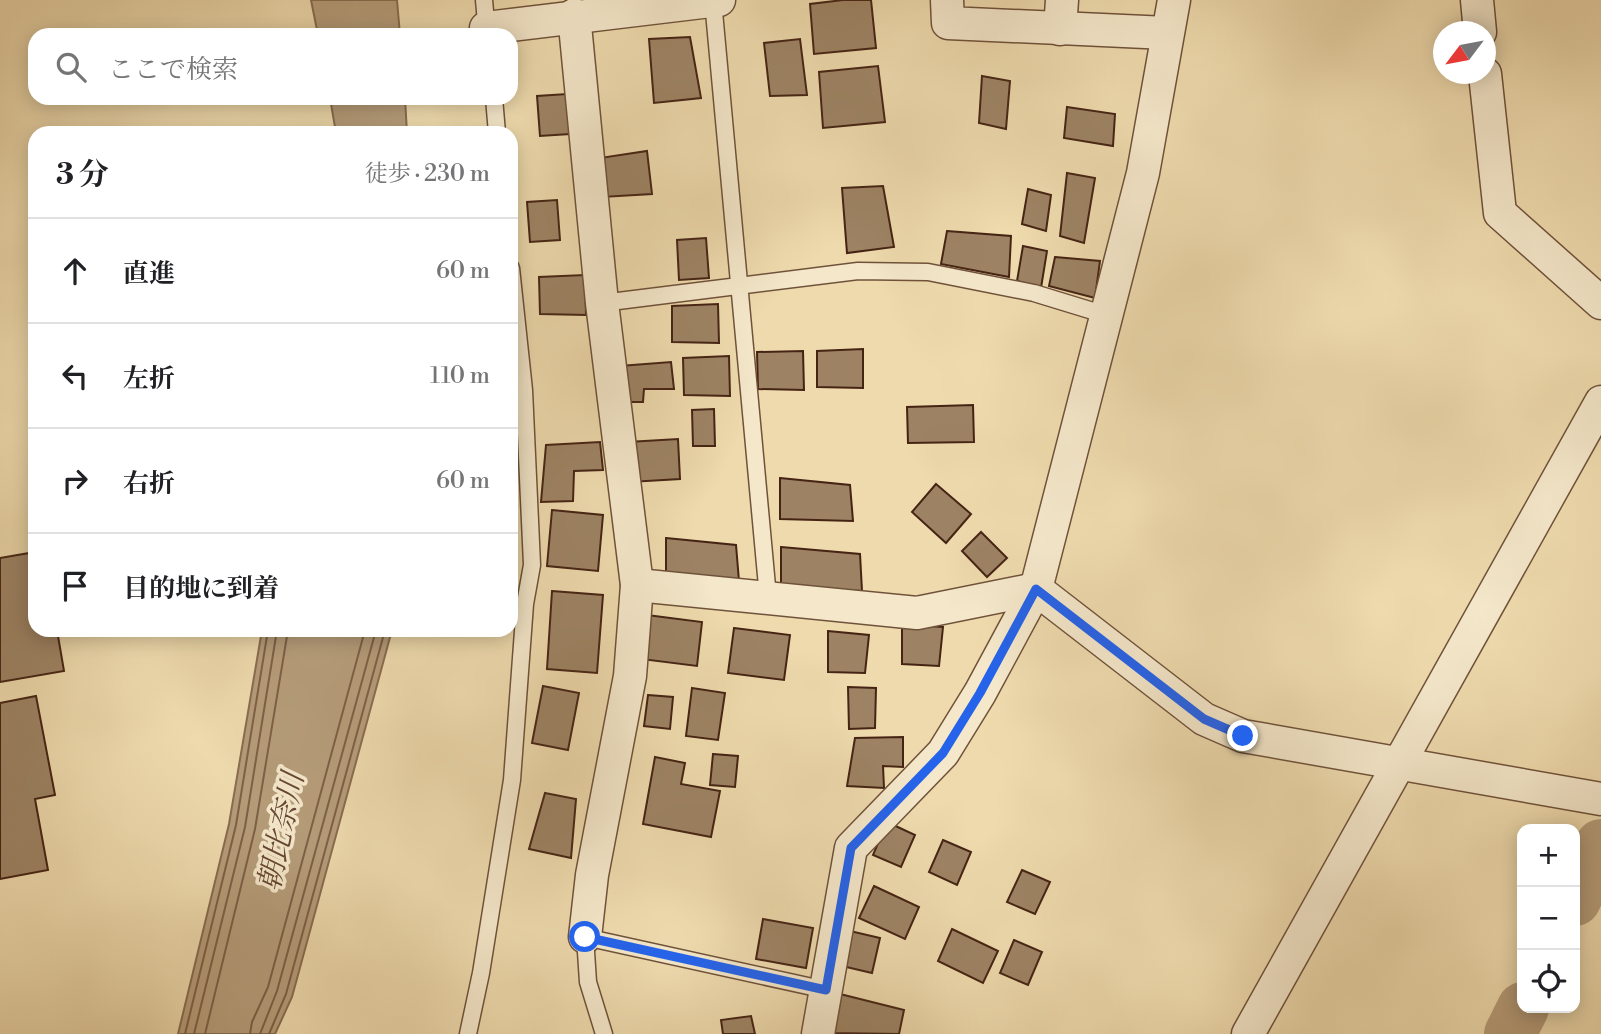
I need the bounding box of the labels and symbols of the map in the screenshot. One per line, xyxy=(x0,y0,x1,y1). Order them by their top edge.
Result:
north arrow xyxy=(1433,21,1496,84)
route end xyxy=(1227,720,1258,751)
water label: 朝比奈川 xyxy=(251,766,314,895)
route start xyxy=(569,921,600,952)

